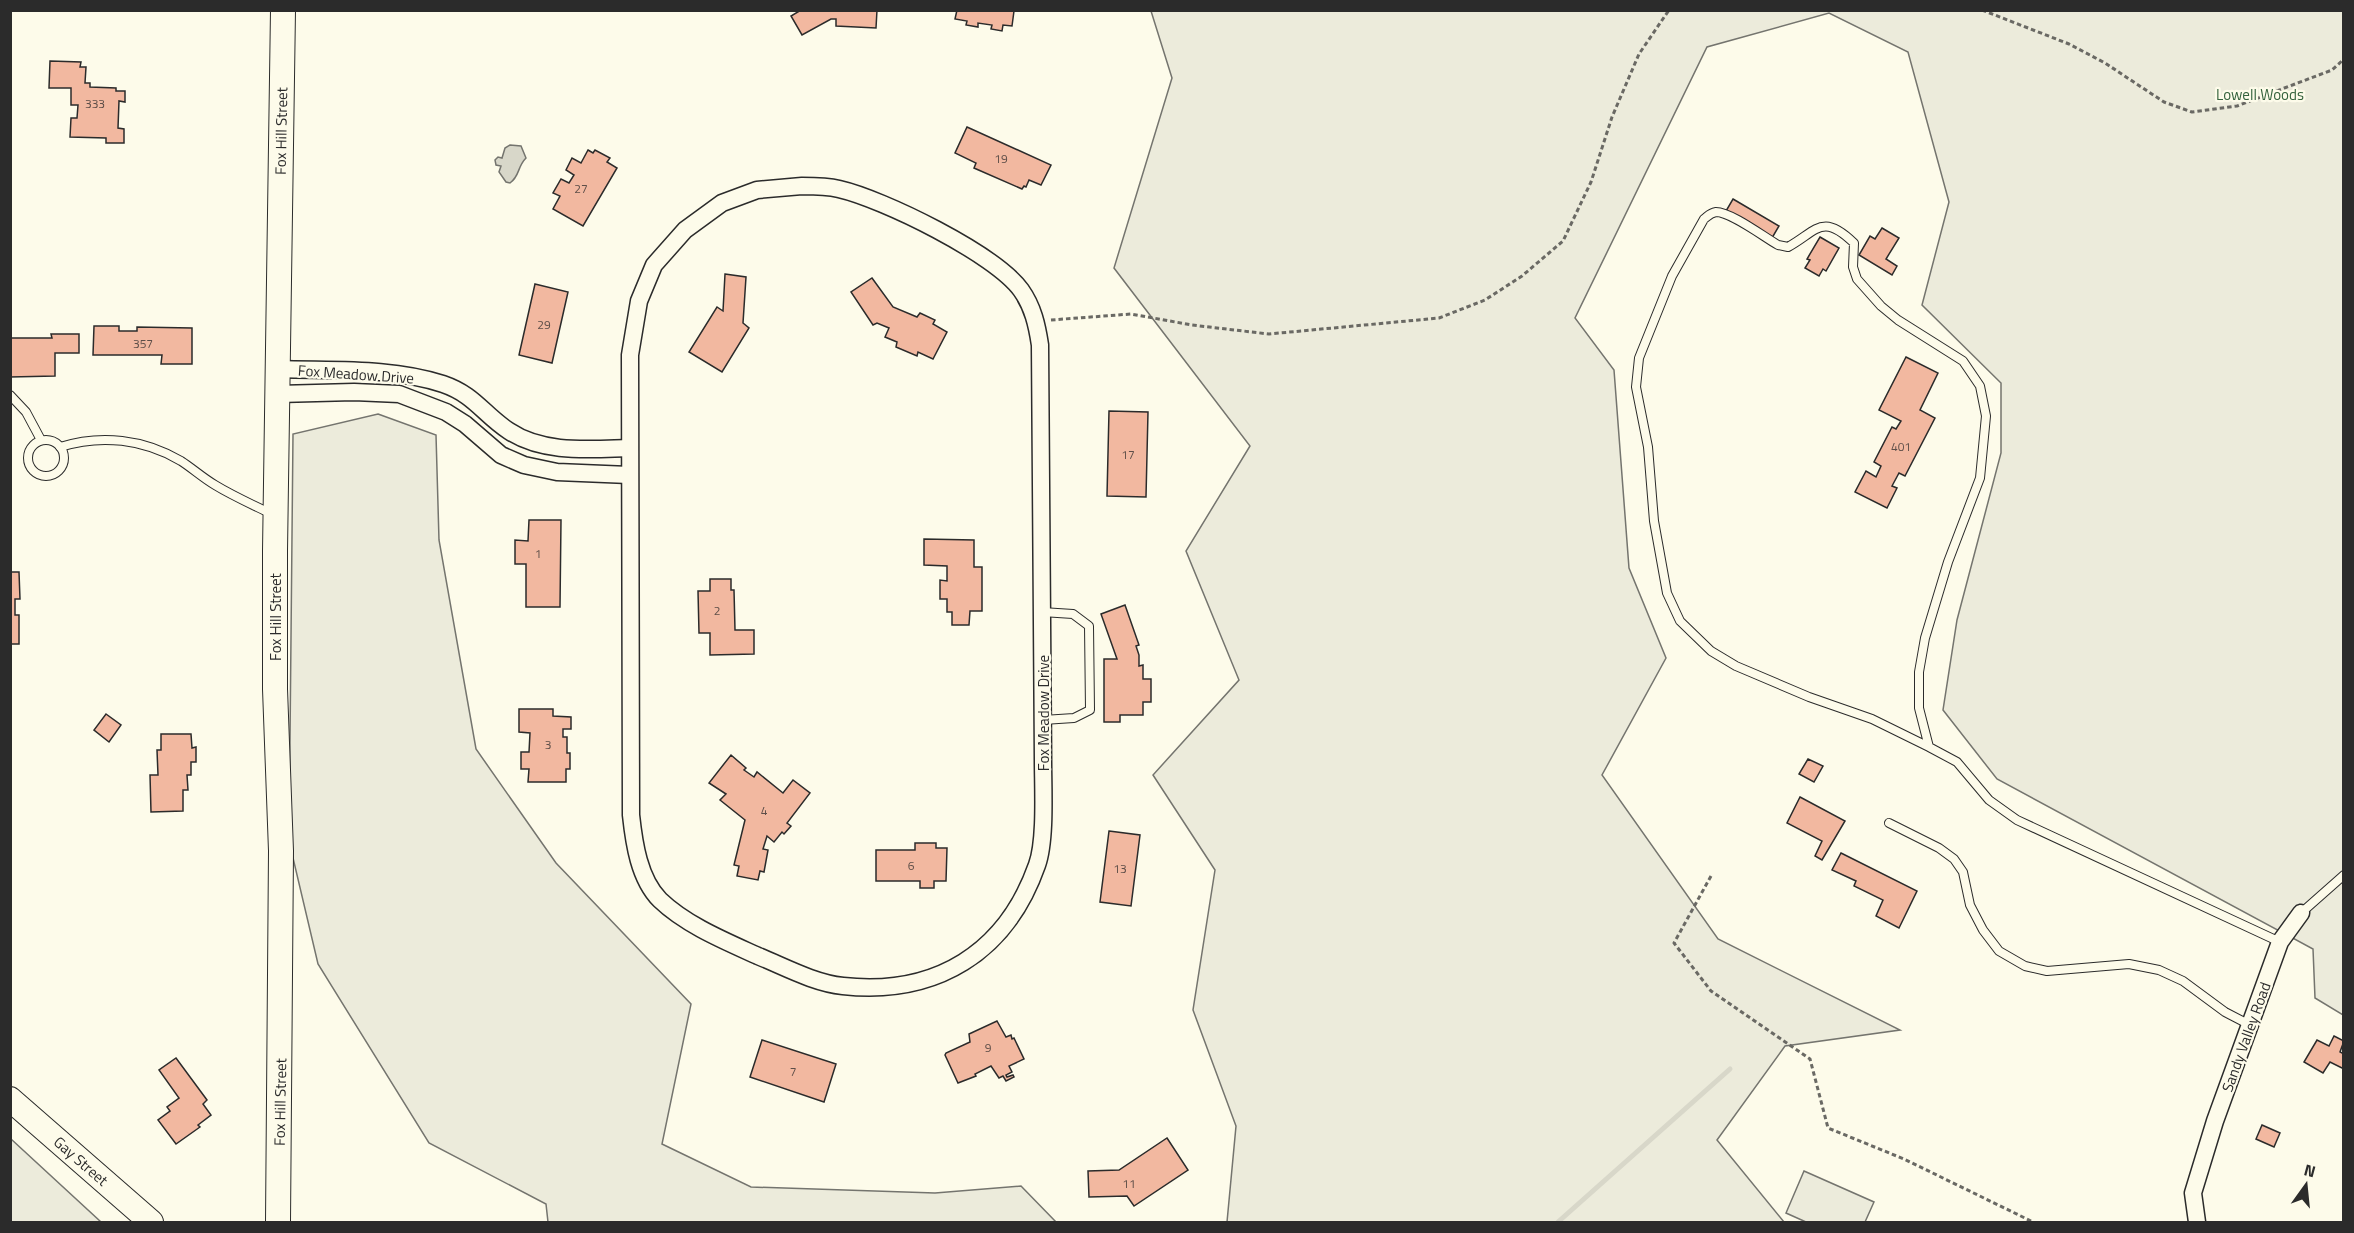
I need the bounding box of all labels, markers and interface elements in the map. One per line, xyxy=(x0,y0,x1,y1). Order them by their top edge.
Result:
park label: Lowell Woods xyxy=(2216,83,2304,106)
street label: Fox Hill Street xyxy=(269,86,293,175)
house number: 333 xyxy=(85,94,105,113)
house number: 19 xyxy=(994,149,1008,168)
house number: 27 xyxy=(574,179,588,198)
house number: 29 xyxy=(537,315,551,334)
house number: 357 xyxy=(133,334,153,353)
street label: Fox Meadow Drive xyxy=(297,358,415,390)
house number: 401 xyxy=(1891,437,1911,456)
house number: 17 xyxy=(1121,445,1135,464)
house number: 1 xyxy=(535,544,541,563)
street label: Fox Hill Street xyxy=(264,572,287,661)
house number: 2 xyxy=(714,601,720,620)
street label: Fox Meadow Drive xyxy=(1032,655,1055,771)
house number: 3 xyxy=(545,735,551,754)
house number: 4 xyxy=(761,801,768,820)
house number: 6 xyxy=(908,856,915,875)
house number: 13 xyxy=(1113,859,1127,878)
street label: Sandy Valley Road xyxy=(2215,979,2277,1095)
house number: 9 xyxy=(985,1038,992,1057)
street label: Fox Hill Street xyxy=(268,1057,292,1146)
house number: 7 xyxy=(790,1062,796,1081)
street label: Gay Street xyxy=(49,1131,114,1192)
north arrow xyxy=(2276,1155,2336,1215)
text: N xyxy=(2301,1157,2318,1184)
house number: 11 xyxy=(1122,1174,1136,1193)

